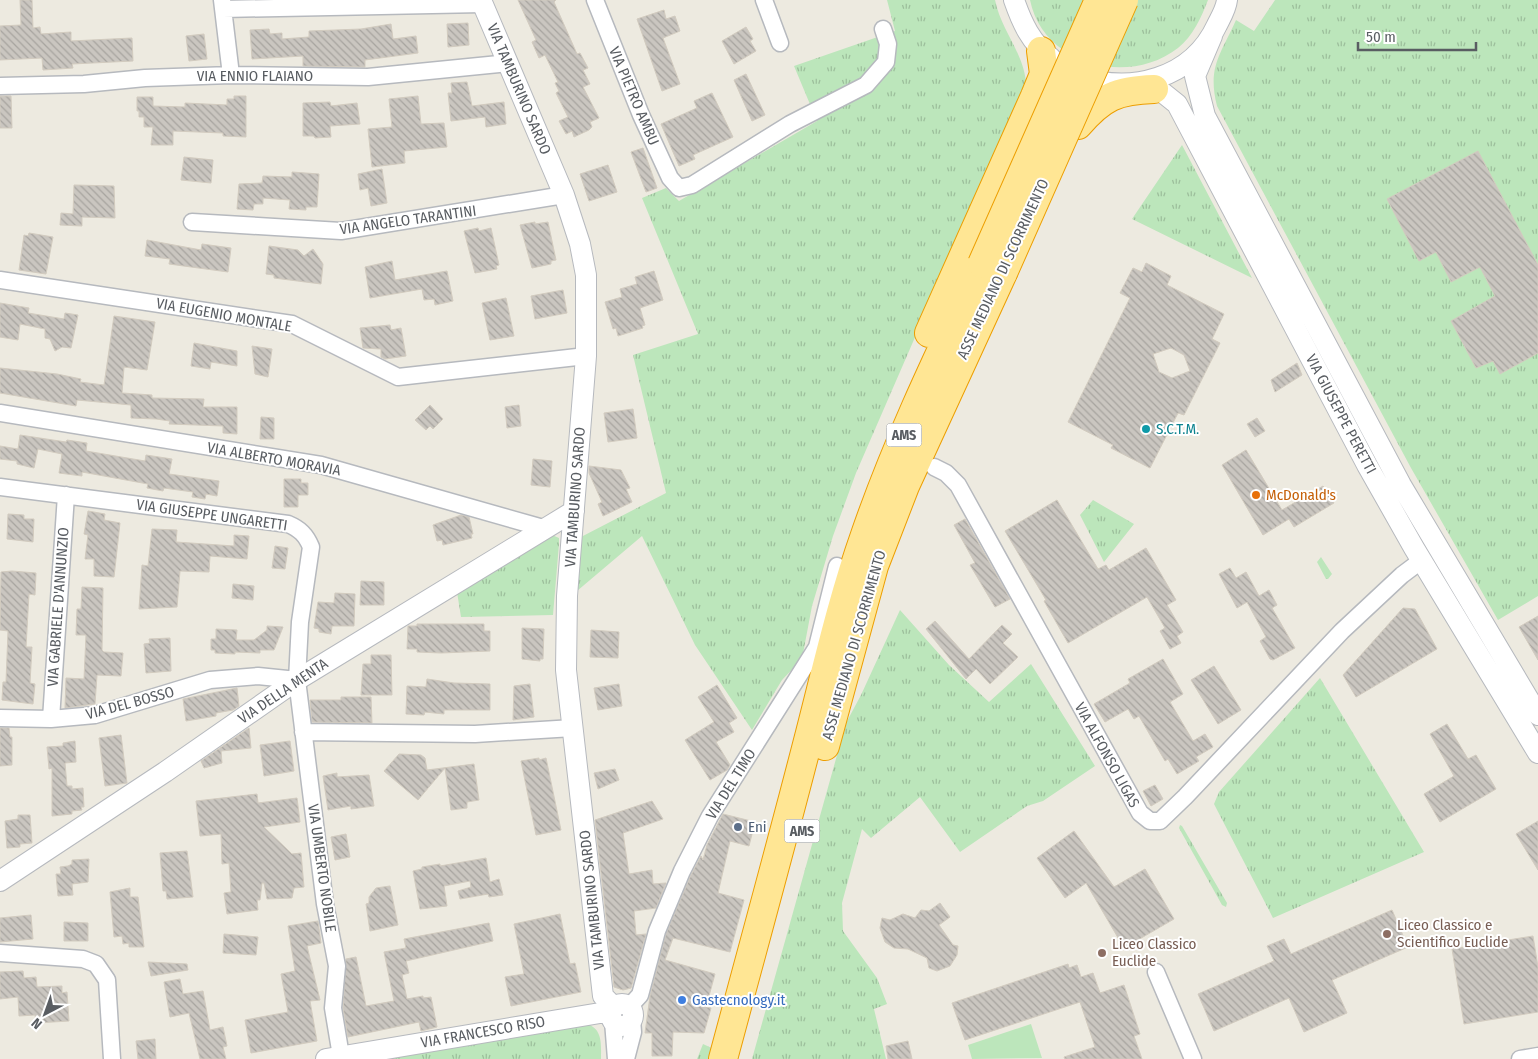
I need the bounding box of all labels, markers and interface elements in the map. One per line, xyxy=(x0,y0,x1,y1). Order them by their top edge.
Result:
scale bar xyxy=(1358,20,1476,52)
street label: VIA TAMBURINO SARDO xyxy=(483,21,555,157)
text: 50 m xyxy=(1366,28,1396,46)
street label: VIA PIETRO AMBU xyxy=(605,44,663,148)
street label: VIA ENNIO FLAIANO xyxy=(197,67,313,85)
street label: ASSE MEDIANO DI SCORRIMENTO xyxy=(953,176,1053,362)
street label: VIA ANGELO TARANTINI xyxy=(339,202,477,238)
street label: VIA EUGENIO MONTALE xyxy=(155,294,293,336)
street label: VIA GIUSEPPE PERETTI xyxy=(1302,351,1380,477)
place label: S.C.T.M. xyxy=(1156,420,1199,438)
marker: S.C.T.M. xyxy=(1140,423,1152,435)
road number: AMS xyxy=(886,424,922,446)
street label: VIA TAMBURINO SARDO xyxy=(561,426,589,568)
street label: VIA ALBERTO MORAVIA xyxy=(206,438,342,480)
place label: McDonald's xyxy=(1266,486,1336,504)
marker: McDonald's xyxy=(1250,489,1262,501)
street label: VIA GIUSEPPE UNGARETTI xyxy=(135,495,289,535)
street label: VIA GABRIELE D'ANNUNZIO xyxy=(43,527,73,687)
street label: ASSE MEDIANO DI SCORRIMENTO xyxy=(818,548,890,742)
street label: VIA DELLA MENTA xyxy=(235,654,331,728)
street label: VIA DEL BOSSO xyxy=(84,683,176,723)
street label: VIA ALFONSO LIGAS xyxy=(1071,699,1143,811)
street label: VIA DEL TIMO xyxy=(702,745,760,823)
street label: VIA UMBERTO NOBILE xyxy=(304,803,340,933)
place label: Eni xyxy=(748,818,767,836)
road number: AMS xyxy=(784,819,820,842)
marker: Eni xyxy=(732,821,744,833)
street label: VIA TAMBURINO SARDO xyxy=(576,829,608,971)
place label: Liceo Classico e Scientifico Euclide xyxy=(1397,916,1508,951)
marker: Liceo Classico e Scientifico Euclide xyxy=(1381,928,1393,940)
place label: Liceo Classico Euclide xyxy=(1112,935,1197,970)
marker: Liceo Classico Euclide xyxy=(1096,947,1108,959)
north arrow xyxy=(20,989,70,1039)
place label: Gastecnology.it xyxy=(692,991,785,1009)
marker: Gastecnology.it xyxy=(676,994,688,1006)
street label: VIA FRANCESCO RISO xyxy=(419,1012,547,1052)
text: N xyxy=(28,1014,46,1033)

